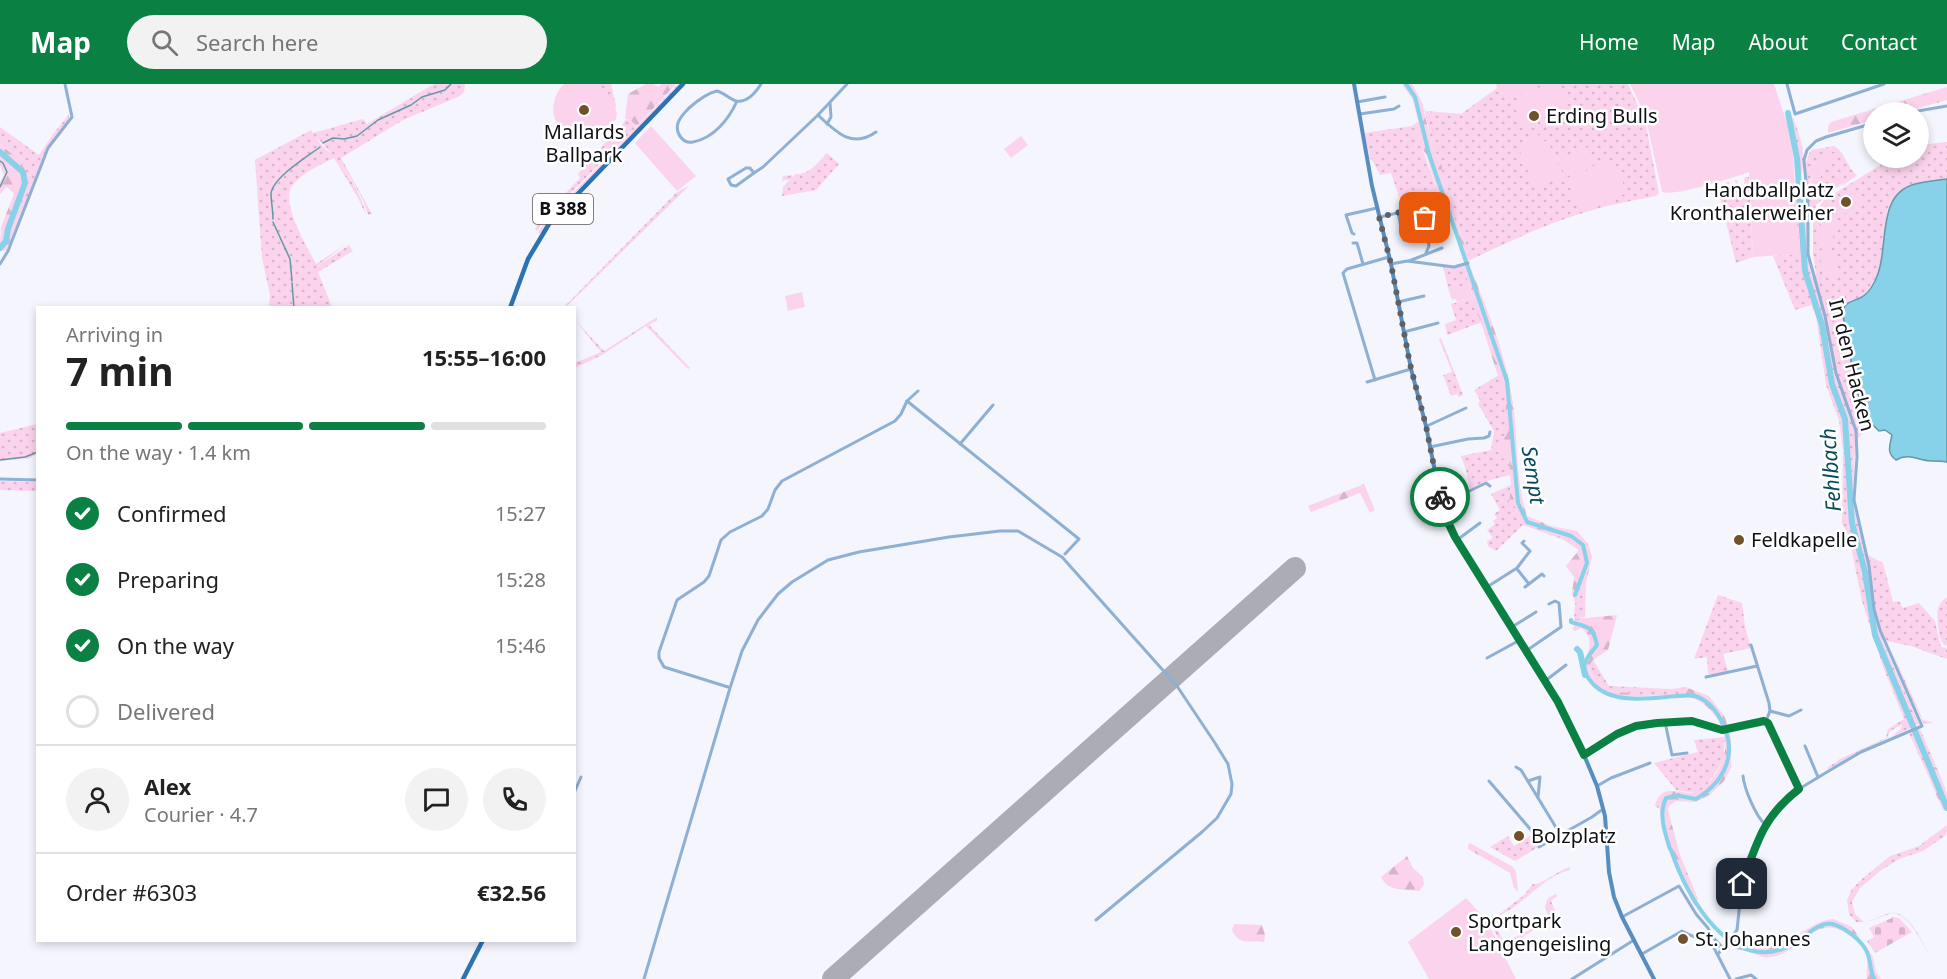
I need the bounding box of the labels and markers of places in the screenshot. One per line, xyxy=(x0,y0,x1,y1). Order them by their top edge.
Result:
place label: Erding Bulls xyxy=(1546,102,1658,129)
marker: Mallards Ballpark xyxy=(577,103,591,117)
marker: Erding Bulls xyxy=(1527,109,1541,123)
place label: Mallards Ballpark xyxy=(544,118,624,168)
place label: Handballplatz Kronthalerweiher xyxy=(1670,176,1834,226)
pin xyxy=(1399,192,1450,243)
marker: Handballplatz Kronthalerweiher xyxy=(1839,195,1853,209)
place label: Feldkapelle xyxy=(1751,526,1857,553)
marker: Feldkapelle xyxy=(1732,533,1746,547)
place label: Bolzplatz xyxy=(1531,822,1616,849)
marker: Bolzplatz xyxy=(1512,829,1526,843)
pin xyxy=(1716,858,1767,909)
place label: Sportpark Langengeisling xyxy=(1468,907,1611,957)
marker: Sportpark Langengeisling xyxy=(1449,925,1463,939)
place label: St. Johannes xyxy=(1695,925,1810,952)
marker: St. Johannes xyxy=(1676,932,1690,946)

